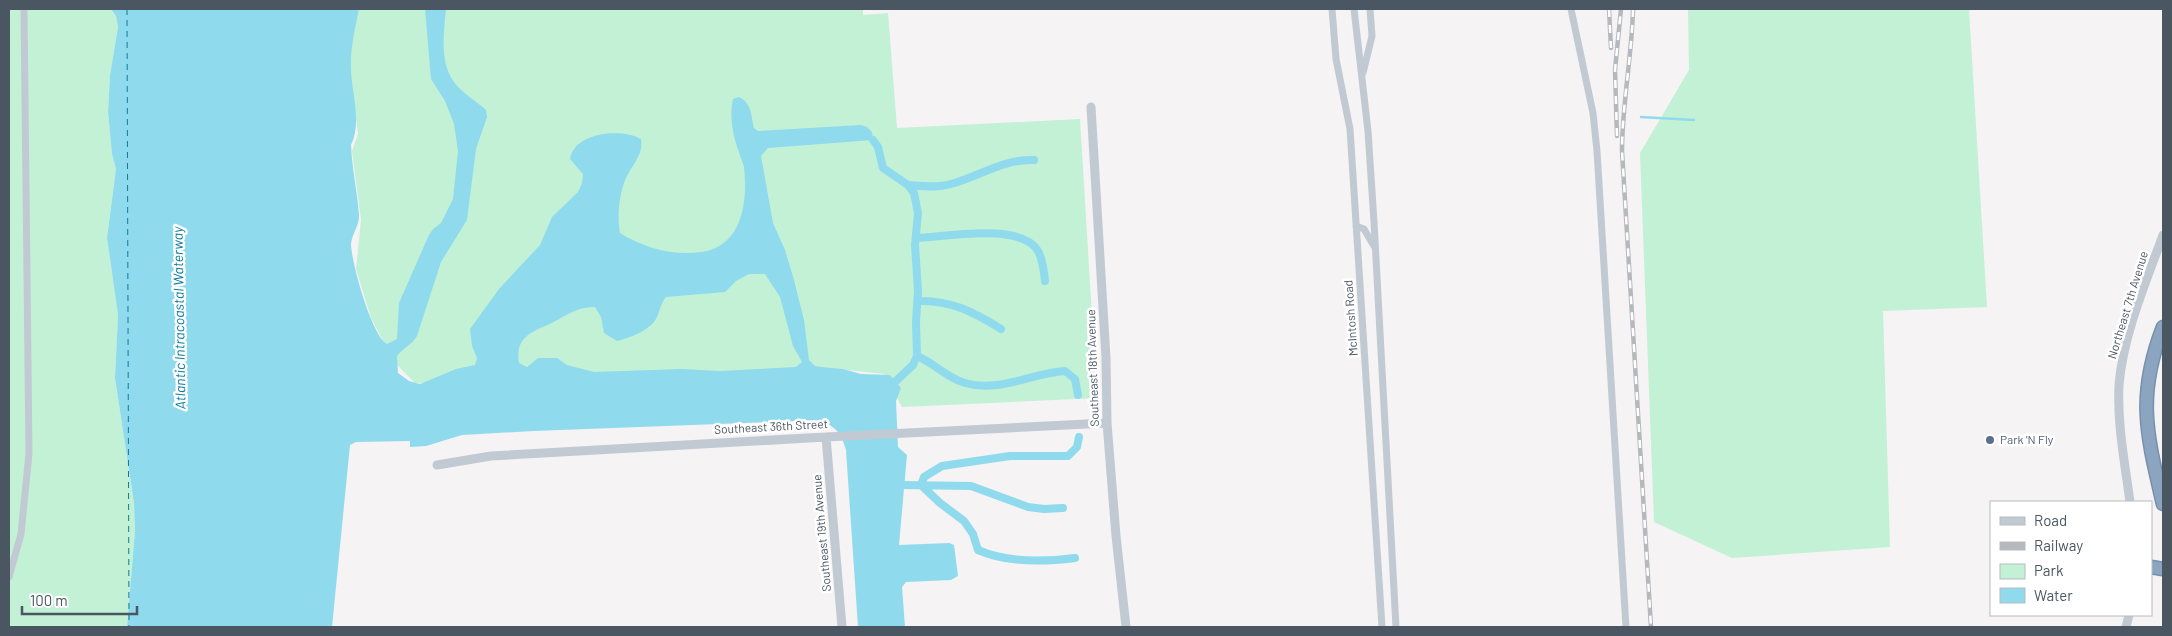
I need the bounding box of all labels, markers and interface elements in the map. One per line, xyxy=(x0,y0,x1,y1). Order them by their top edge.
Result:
water label: Atlantic Intracoastal Waterway xyxy=(168,226,189,409)
street label: Northeast 7th Avenue xyxy=(2104,249,2150,360)
street label: McIntosh Road xyxy=(1340,280,1360,357)
street label: Southeast 18th Avenue xyxy=(1083,309,1101,427)
street label: Southeast 36th Street xyxy=(714,416,828,436)
place label: Park 'N Fly xyxy=(2000,432,2054,446)
marker: Park 'N Fly xyxy=(1984,434,1996,446)
street label: Southeast 19th Avenue xyxy=(809,474,833,592)
legend xyxy=(1990,501,2152,616)
text: Road xyxy=(2034,511,2067,529)
text: Railway xyxy=(2034,536,2083,554)
text: Park xyxy=(2034,561,2064,579)
scale bar xyxy=(22,584,138,616)
text: Water xyxy=(2034,586,2073,604)
text: 100 m xyxy=(30,591,68,609)

